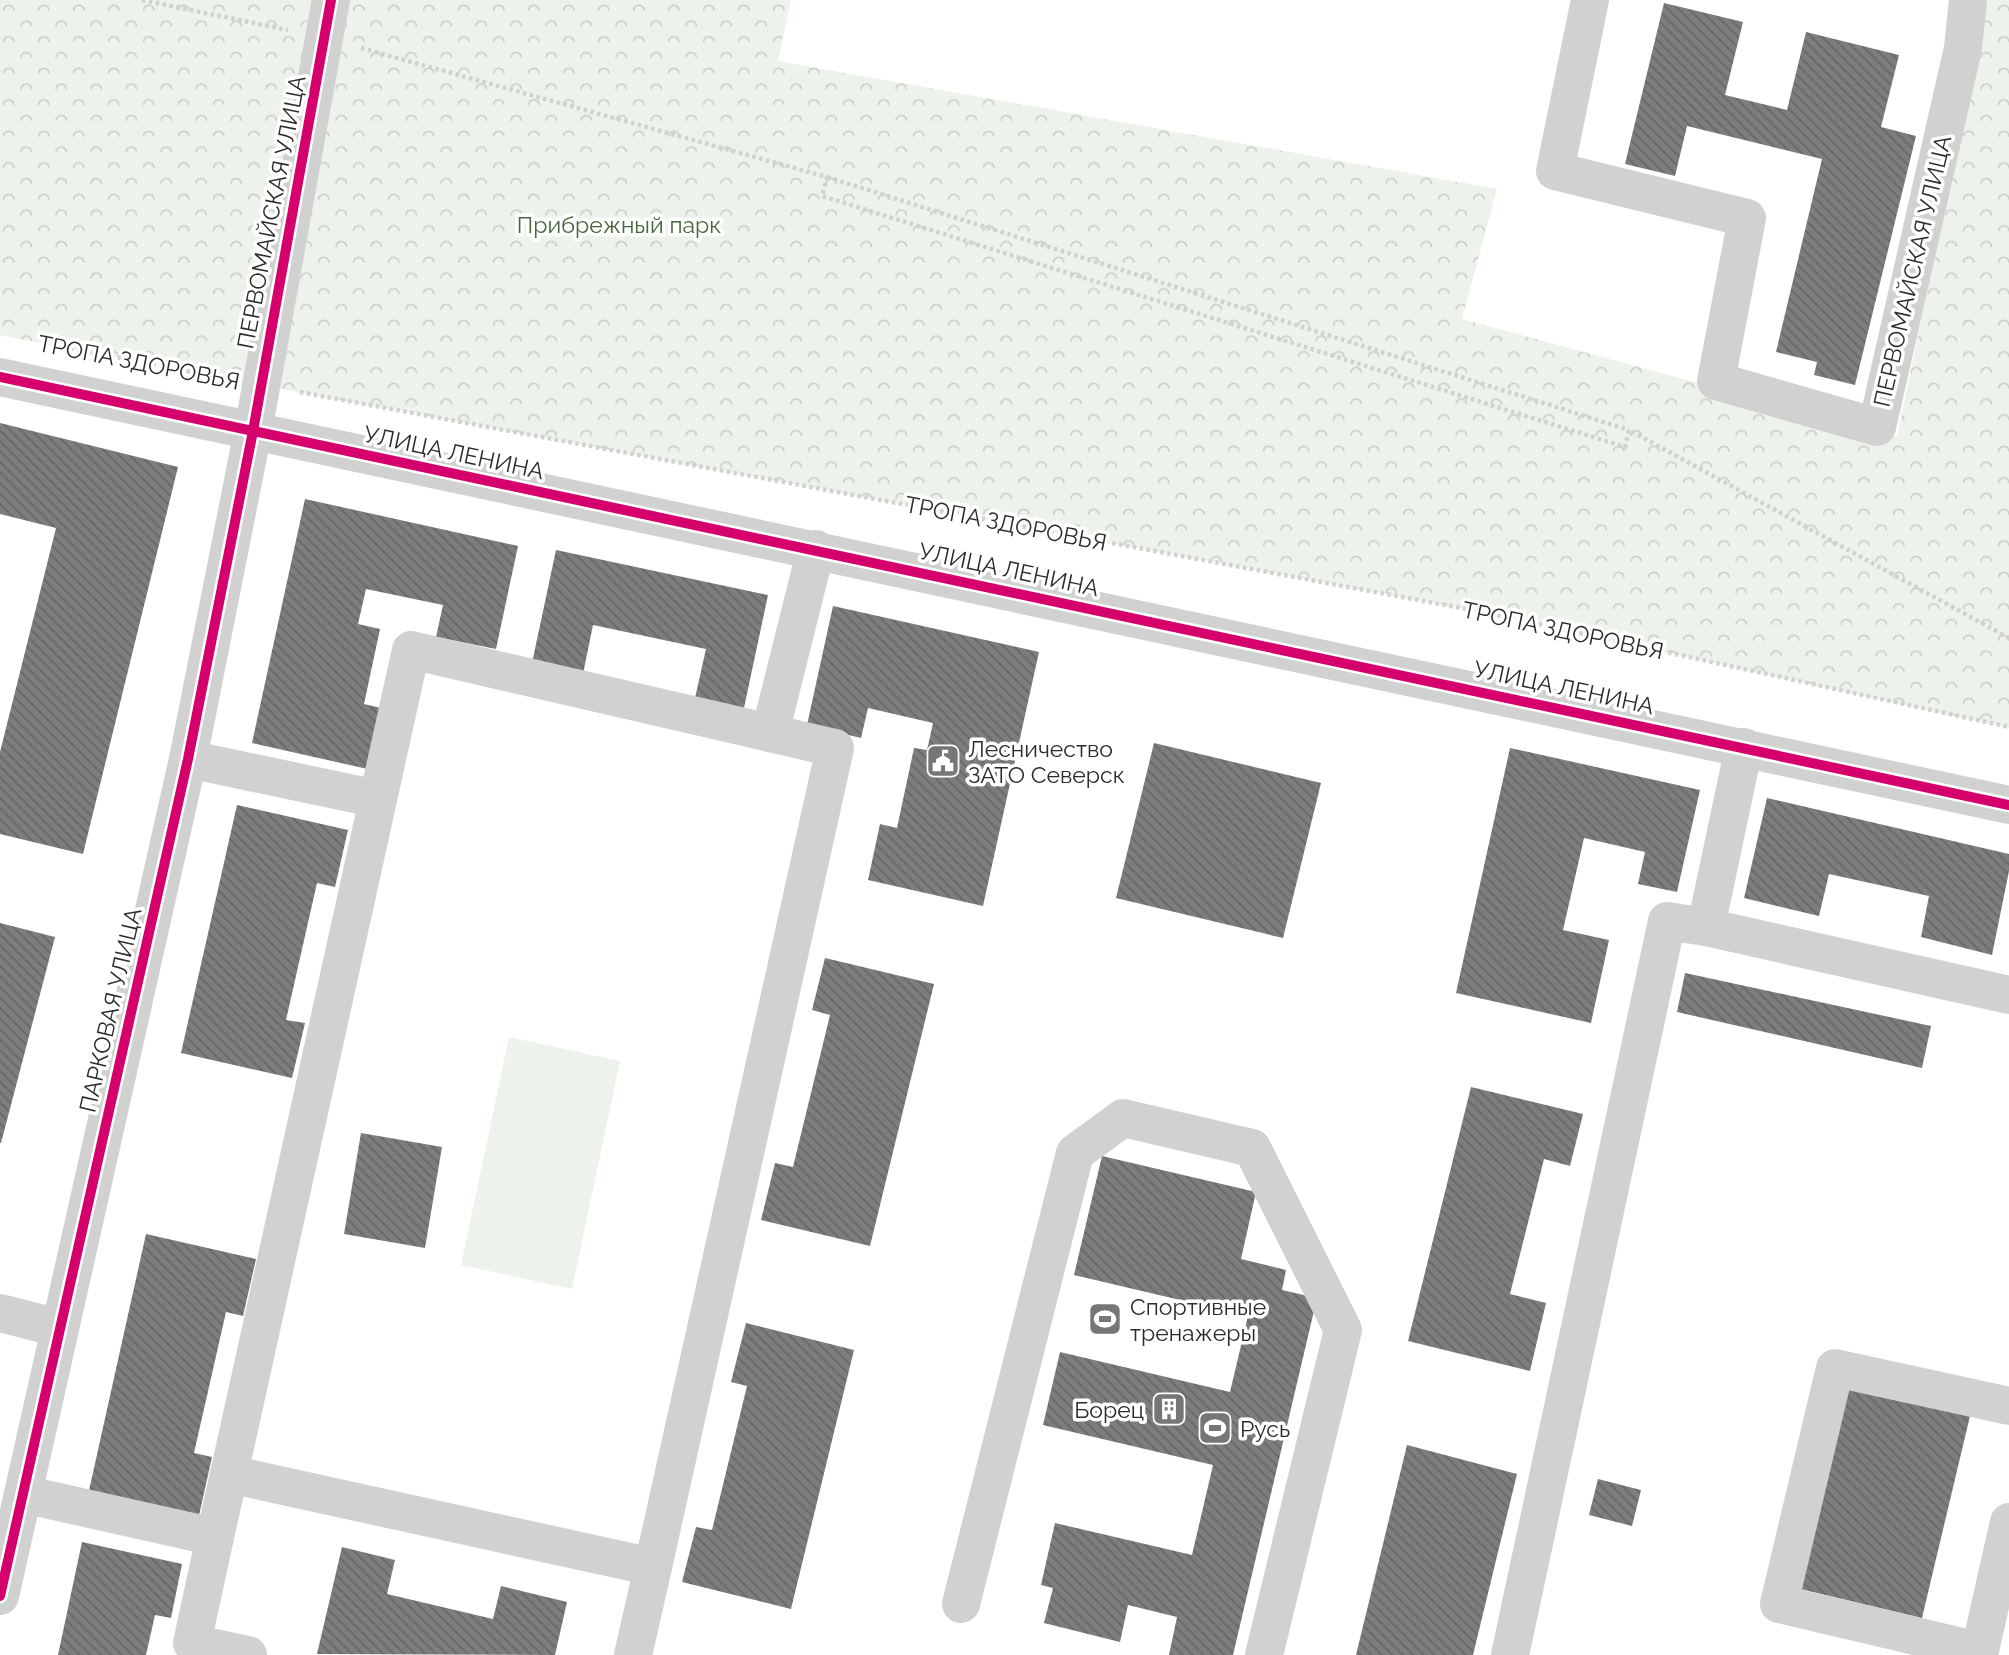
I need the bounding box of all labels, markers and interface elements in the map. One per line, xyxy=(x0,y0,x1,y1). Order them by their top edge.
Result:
street label: ПЕРВОМАЙСКАЯ УЛИЦА xyxy=(231,73,311,351)
street label: ПЕРВОМАЙСКАЯ УЛИЦА xyxy=(1868,132,1956,409)
park label: Прибрежный парк xyxy=(517,211,721,238)
street label: ТРОПА ЗДОРОВЬЯ xyxy=(36,329,242,395)
street label: УЛИЦА ЛЕНИНА xyxy=(361,420,547,484)
street label: ТРОПА ЗДОРОВЬЯ xyxy=(903,490,1109,556)
street label: УЛИЦА ЛЕНИНА xyxy=(916,537,1102,601)
street label: ТРОПА ЗДОРОВЬЯ xyxy=(1460,595,1666,665)
street label: УЛИЦА ЛЕНИНА xyxy=(1471,655,1657,719)
place label: Лесничество ЗАТО Северск xyxy=(968,735,1125,788)
public building icon: Лесничество ЗАТО Северск xyxy=(924,742,962,780)
street label: ПАРКОВАЯ УЛИЦА xyxy=(73,905,147,1115)
place label: Спортивные тренажеры xyxy=(1130,1293,1266,1346)
sports icon: Спортивные тренажеры xyxy=(1086,1300,1124,1338)
building icon: Борец xyxy=(1150,1390,1188,1428)
place label: Борец xyxy=(1074,1396,1144,1423)
sports icon: Русь xyxy=(1196,1409,1234,1447)
place label: Русь xyxy=(1240,1415,1290,1442)

